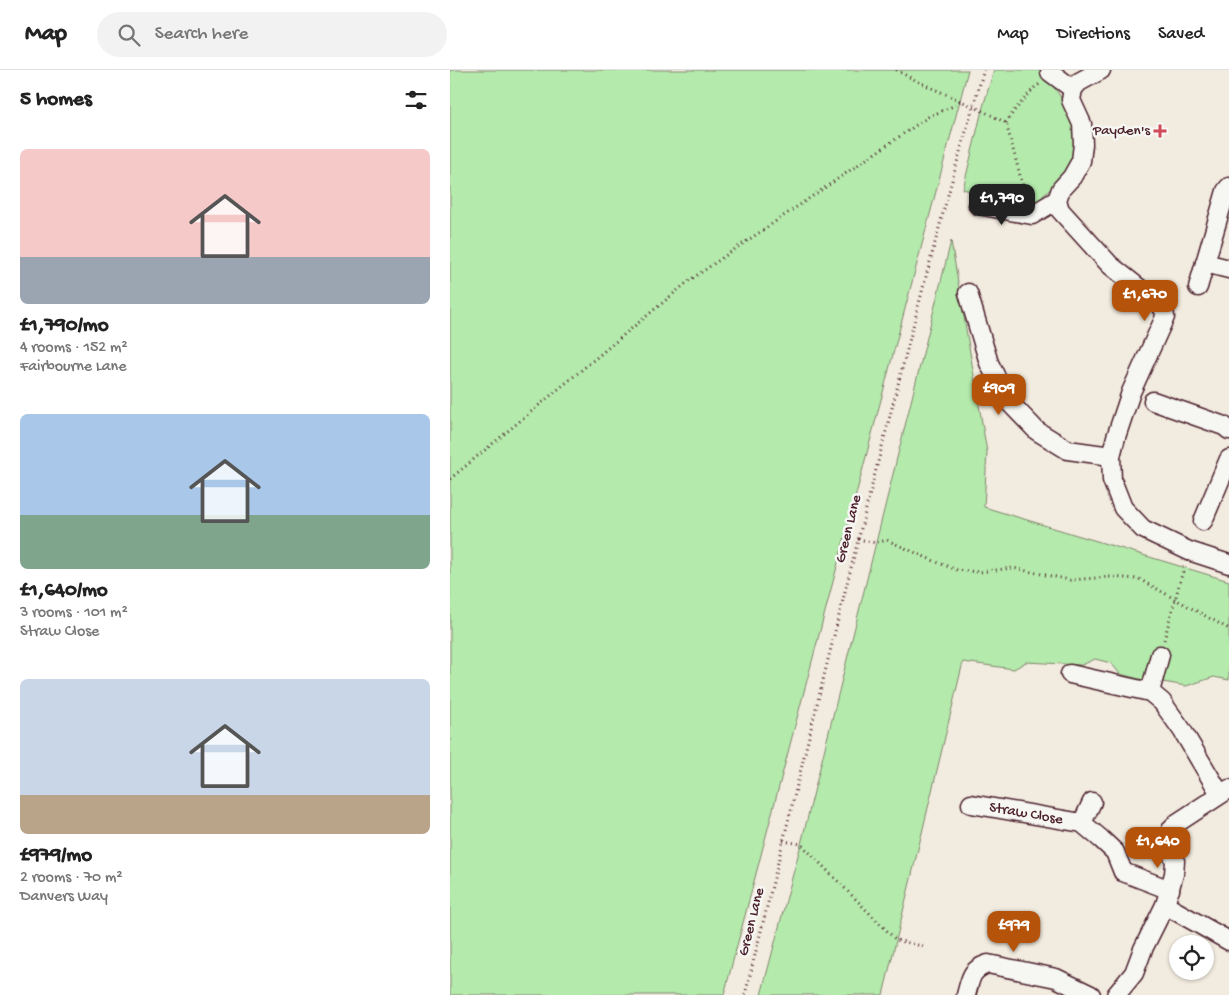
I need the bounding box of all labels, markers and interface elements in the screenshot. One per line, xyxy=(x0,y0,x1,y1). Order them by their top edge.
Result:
search box xyxy=(97,12,447,57)
text: Map xyxy=(25,20,67,49)
icon: search xyxy=(115,21,143,49)
text: Search here xyxy=(155,23,248,46)
text: Map xyxy=(997,24,1029,45)
text: Directions xyxy=(1057,24,1130,45)
text: Saved xyxy=(1158,24,1204,45)
icon: filters xyxy=(402,86,430,114)
text: 5 homes xyxy=(20,88,92,113)
place label: Payden's xyxy=(1092,122,1150,140)
marker: Payden's xyxy=(1154,125,1166,137)
icon: home xyxy=(180,181,270,271)
pin: £1,790 xyxy=(961,184,1043,226)
text: £1,790 xyxy=(980,190,1024,209)
pin: £1,670 xyxy=(1104,280,1186,322)
text: £1,670 xyxy=(1123,286,1167,305)
text: £1,790/mo xyxy=(20,314,109,339)
text: 4 rooms · 152 m² xyxy=(20,339,128,358)
text: Fairbourne Lane xyxy=(20,358,126,377)
pin: £909 xyxy=(969,374,1029,416)
text: £909 xyxy=(983,380,1015,399)
icon: home xyxy=(180,446,270,536)
street label: Green Lane xyxy=(832,493,866,565)
text: £1,640/mo xyxy=(20,579,108,604)
text: 3 rooms · 101 m² xyxy=(20,604,128,623)
text: Straw Close xyxy=(20,623,99,642)
icon: home xyxy=(180,711,270,801)
street label: Straw Close xyxy=(988,799,1064,829)
pin: £1,640 xyxy=(1117,826,1199,869)
text: £1,640 xyxy=(1136,833,1180,852)
text: £979/mo xyxy=(20,844,92,869)
text: 2 rooms · 70 m² xyxy=(20,869,123,888)
street label: Green Lane xyxy=(735,886,769,958)
text: Danvers Way xyxy=(20,888,108,907)
pin: £979 xyxy=(984,910,1044,953)
text: £979 xyxy=(998,917,1030,936)
map controls xyxy=(1169,935,1214,980)
button: locate xyxy=(1169,935,1214,980)

